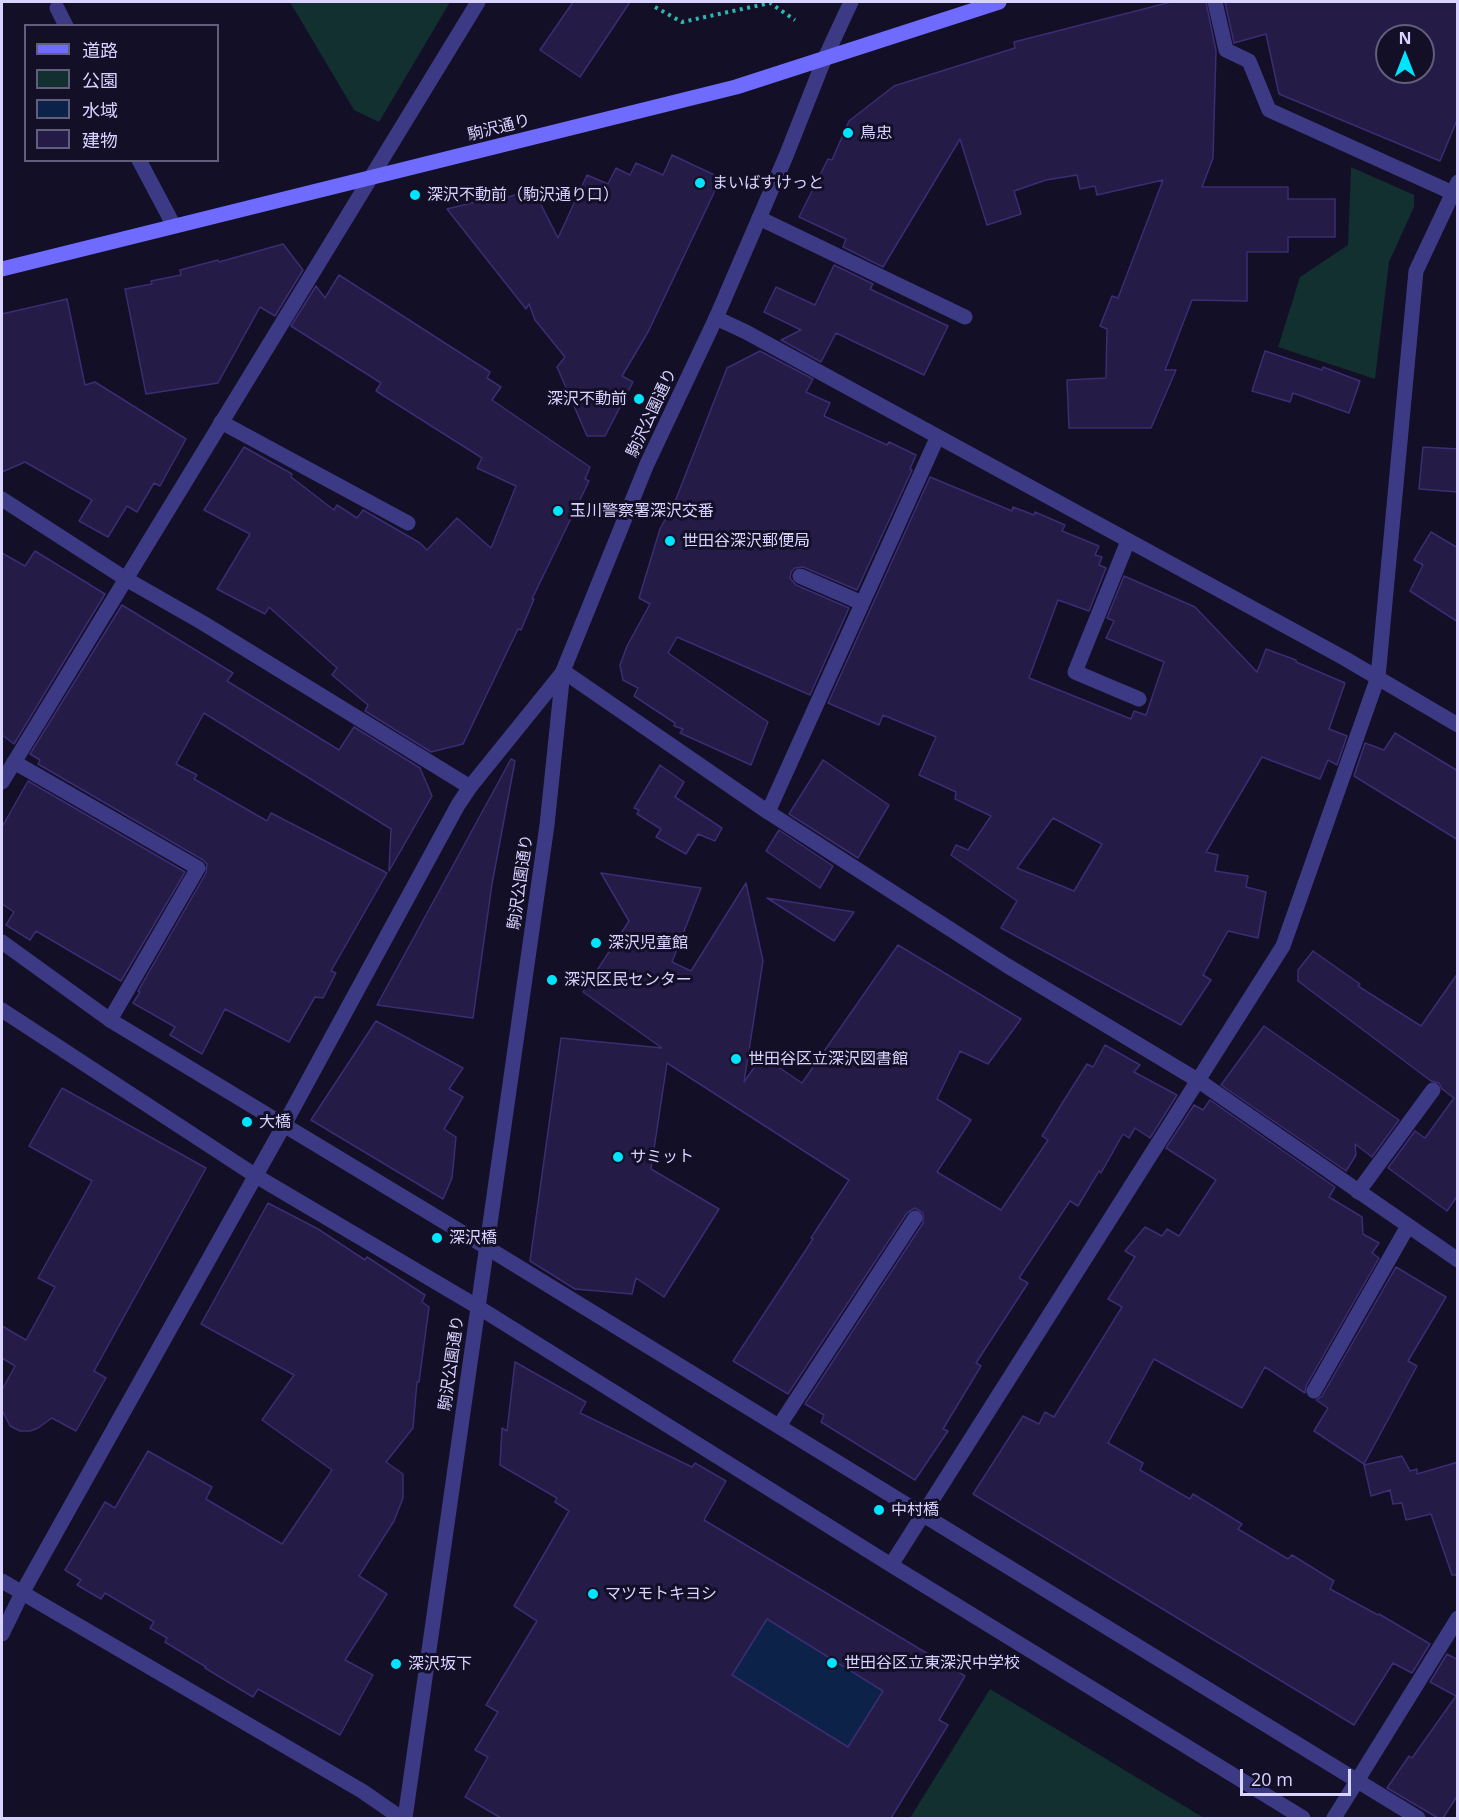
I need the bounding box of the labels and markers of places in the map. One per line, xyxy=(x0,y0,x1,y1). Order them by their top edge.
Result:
place label: 鳥忠 xyxy=(860,123,892,143)
marker: 鳥忠 xyxy=(841,126,855,140)
place label: まいばすけっと xyxy=(712,173,824,193)
marker: まいばすけっと xyxy=(693,176,707,190)
place label: 深沢不動前（駒沢通り口） xyxy=(427,185,619,205)
marker: 深沢不動前（駒沢通り口） xyxy=(408,188,422,202)
place label: 深沢不動前 xyxy=(547,389,627,409)
marker: 深沢不動前 xyxy=(632,392,646,406)
place label: 玉川警察署深沢交番 xyxy=(570,501,714,521)
marker: 玉川警察署深沢交番 xyxy=(551,504,565,518)
place label: 世田谷深沢郵便局 xyxy=(682,531,810,551)
marker: 世田谷深沢郵便局 xyxy=(663,534,677,548)
place label: 深沢児童館 xyxy=(608,933,688,953)
marker: 深沢児童館 xyxy=(589,936,603,950)
place label: 深沢区民センター xyxy=(564,970,692,990)
marker: 深沢区民センター xyxy=(545,973,559,987)
place label: 世田谷区立深沢図書館 xyxy=(748,1049,908,1069)
marker: 世田谷区立深沢図書館 xyxy=(729,1052,743,1066)
place label: 大橋 xyxy=(259,1112,291,1132)
marker: 大橋 xyxy=(240,1115,254,1129)
place label: サミット xyxy=(630,1147,694,1167)
marker: サミット xyxy=(611,1150,625,1164)
place label: 深沢橋 xyxy=(449,1228,497,1248)
marker: 深沢橋 xyxy=(430,1231,444,1245)
place label: 中村橋 xyxy=(891,1500,939,1520)
marker: 中村橋 xyxy=(872,1503,886,1517)
place label: マツモトキヨシ xyxy=(605,1584,717,1604)
marker: マツモトキヨシ xyxy=(586,1587,600,1601)
place label: 世田谷区立東深沢中学校 xyxy=(844,1653,1020,1673)
place label: 深沢坂下 xyxy=(408,1654,472,1674)
marker: 世田谷区立東深沢中学校 xyxy=(825,1656,839,1670)
marker: 深沢坂下 xyxy=(389,1657,403,1671)

